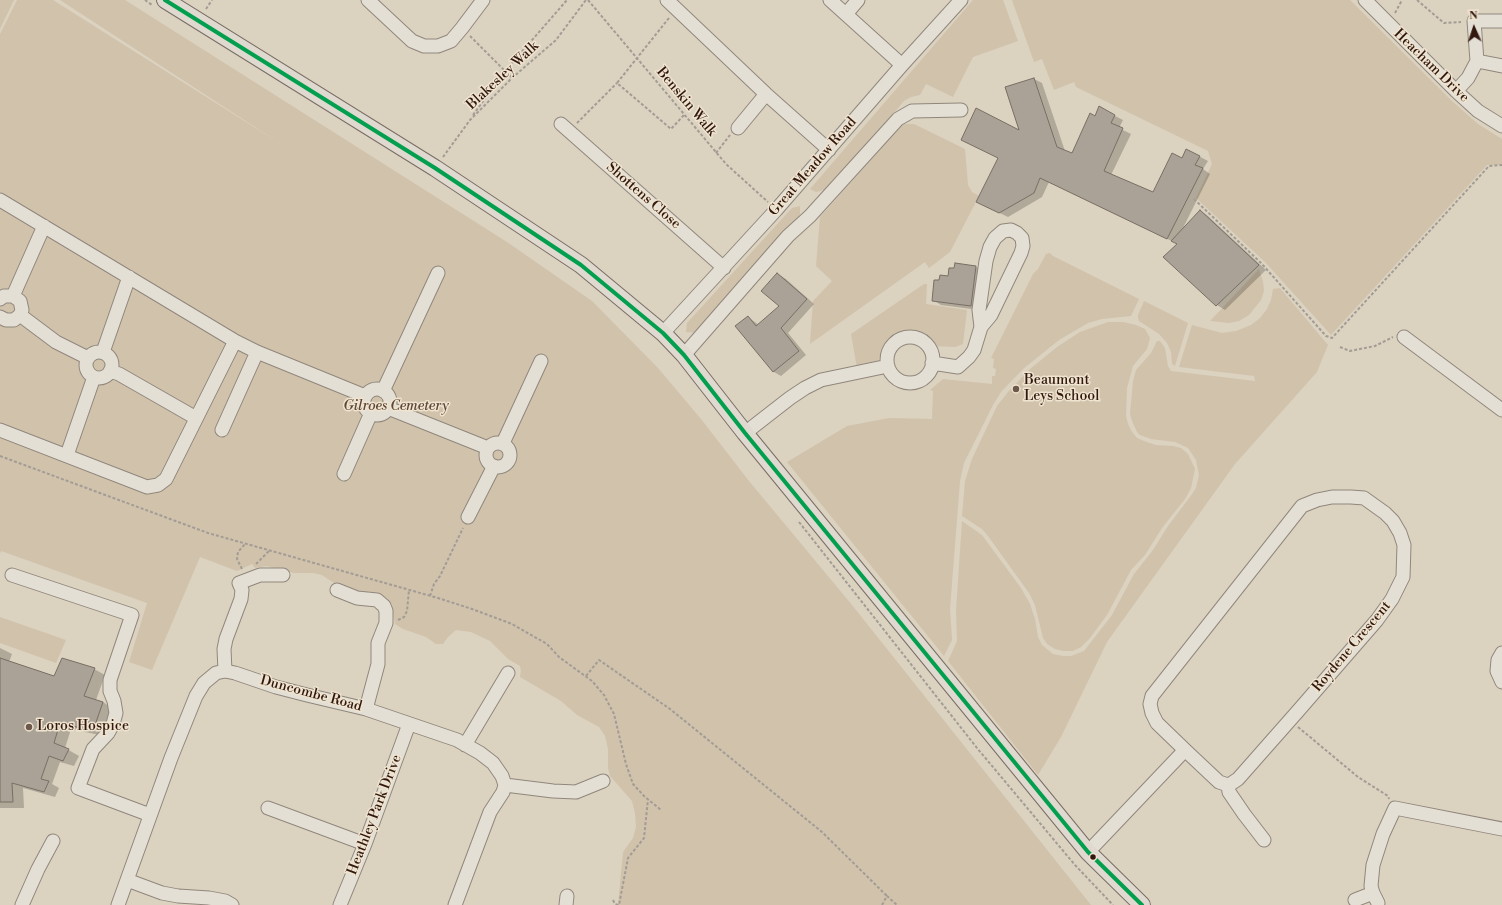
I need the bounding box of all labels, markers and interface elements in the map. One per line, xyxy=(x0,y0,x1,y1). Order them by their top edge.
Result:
north arrow xyxy=(1454,8,1494,48)
text: N xyxy=(1469,9,1478,23)
street label: Heacham Drive xyxy=(1390,26,1472,106)
street label: Blakesley Walk xyxy=(463,38,543,114)
street label: Benskin Walk xyxy=(652,64,720,140)
street label: Great Meadow Road xyxy=(766,114,860,220)
street label: Shottens Close xyxy=(602,159,684,233)
place label: Beaumont Leys School xyxy=(1024,373,1099,406)
marker: Beaumont Leys School xyxy=(1011,384,1021,394)
park label: Gilroes Cemetery xyxy=(343,399,449,415)
street label: Roydene Crescent xyxy=(1309,598,1395,696)
street label: Duncombe Road xyxy=(258,672,364,716)
place label: Loros Hospice xyxy=(37,719,129,735)
marker: Loros Hospice xyxy=(24,722,34,732)
street label: Heathley Park Drive xyxy=(344,753,406,877)
unlabelled marker xyxy=(1088,852,1098,862)

